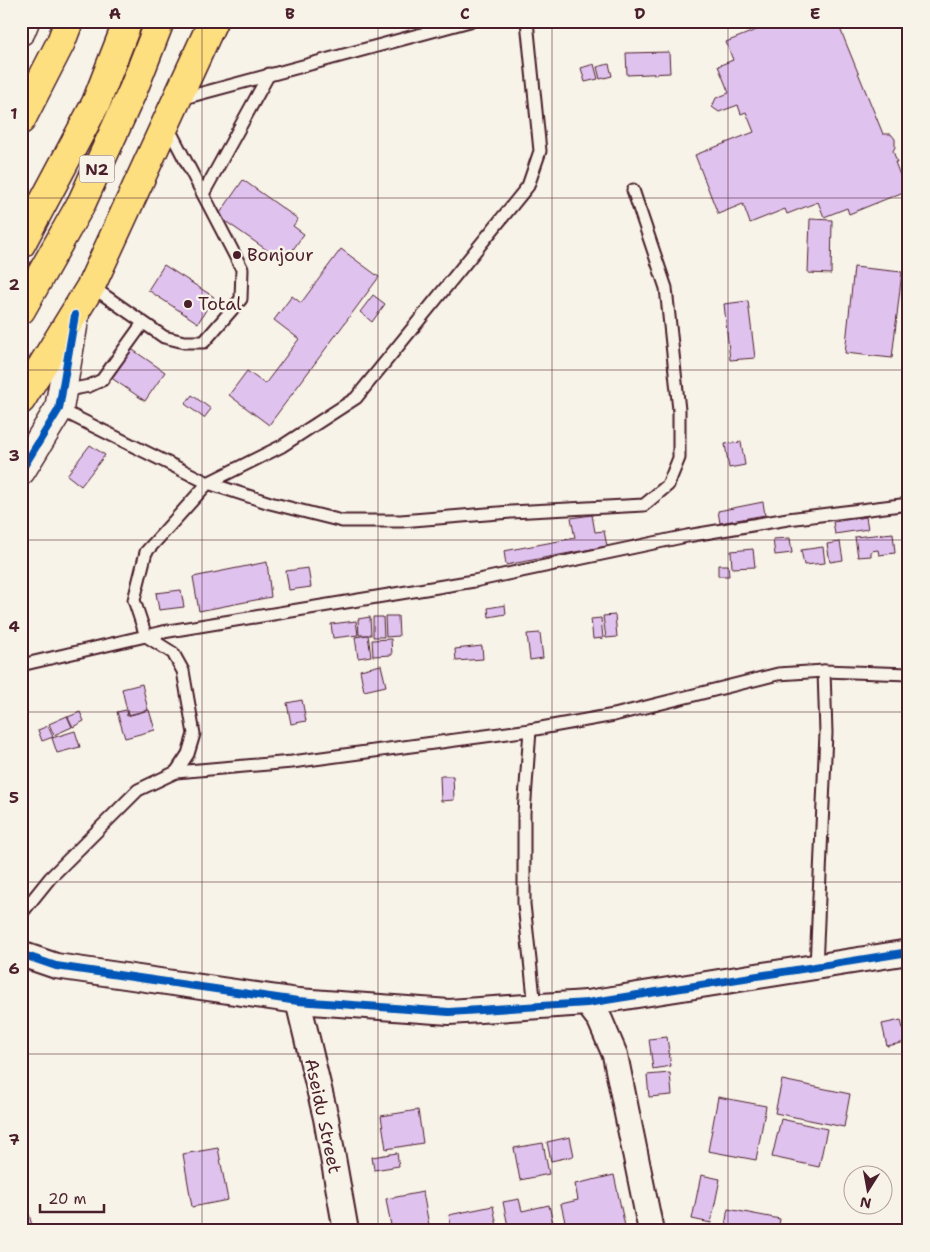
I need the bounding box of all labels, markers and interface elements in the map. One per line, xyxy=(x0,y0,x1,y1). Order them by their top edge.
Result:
text: A xyxy=(109,3,121,24)
text: B xyxy=(285,3,295,24)
text: C xyxy=(460,3,470,24)
text: D xyxy=(634,3,646,24)
text: E xyxy=(810,3,820,24)
text: 1 xyxy=(10,103,18,124)
road number: N2 xyxy=(80,156,114,182)
place label: Bonjour xyxy=(247,243,314,267)
marker: Bonjour xyxy=(231,249,243,261)
text: 2 xyxy=(8,274,20,295)
place label: Total xyxy=(198,292,242,316)
marker: Total xyxy=(182,298,194,310)
text: 3 xyxy=(8,445,20,466)
text: 4 xyxy=(8,616,20,637)
text: 5 xyxy=(9,787,19,808)
text: 6 xyxy=(8,958,20,979)
street label: Aseidu Street xyxy=(299,1056,347,1176)
text: 7 xyxy=(8,1129,20,1150)
north arrow xyxy=(842,1164,892,1214)
scale bar xyxy=(40,1182,104,1214)
text: 20 m xyxy=(48,1189,87,1209)
text: N xyxy=(858,1193,873,1213)

